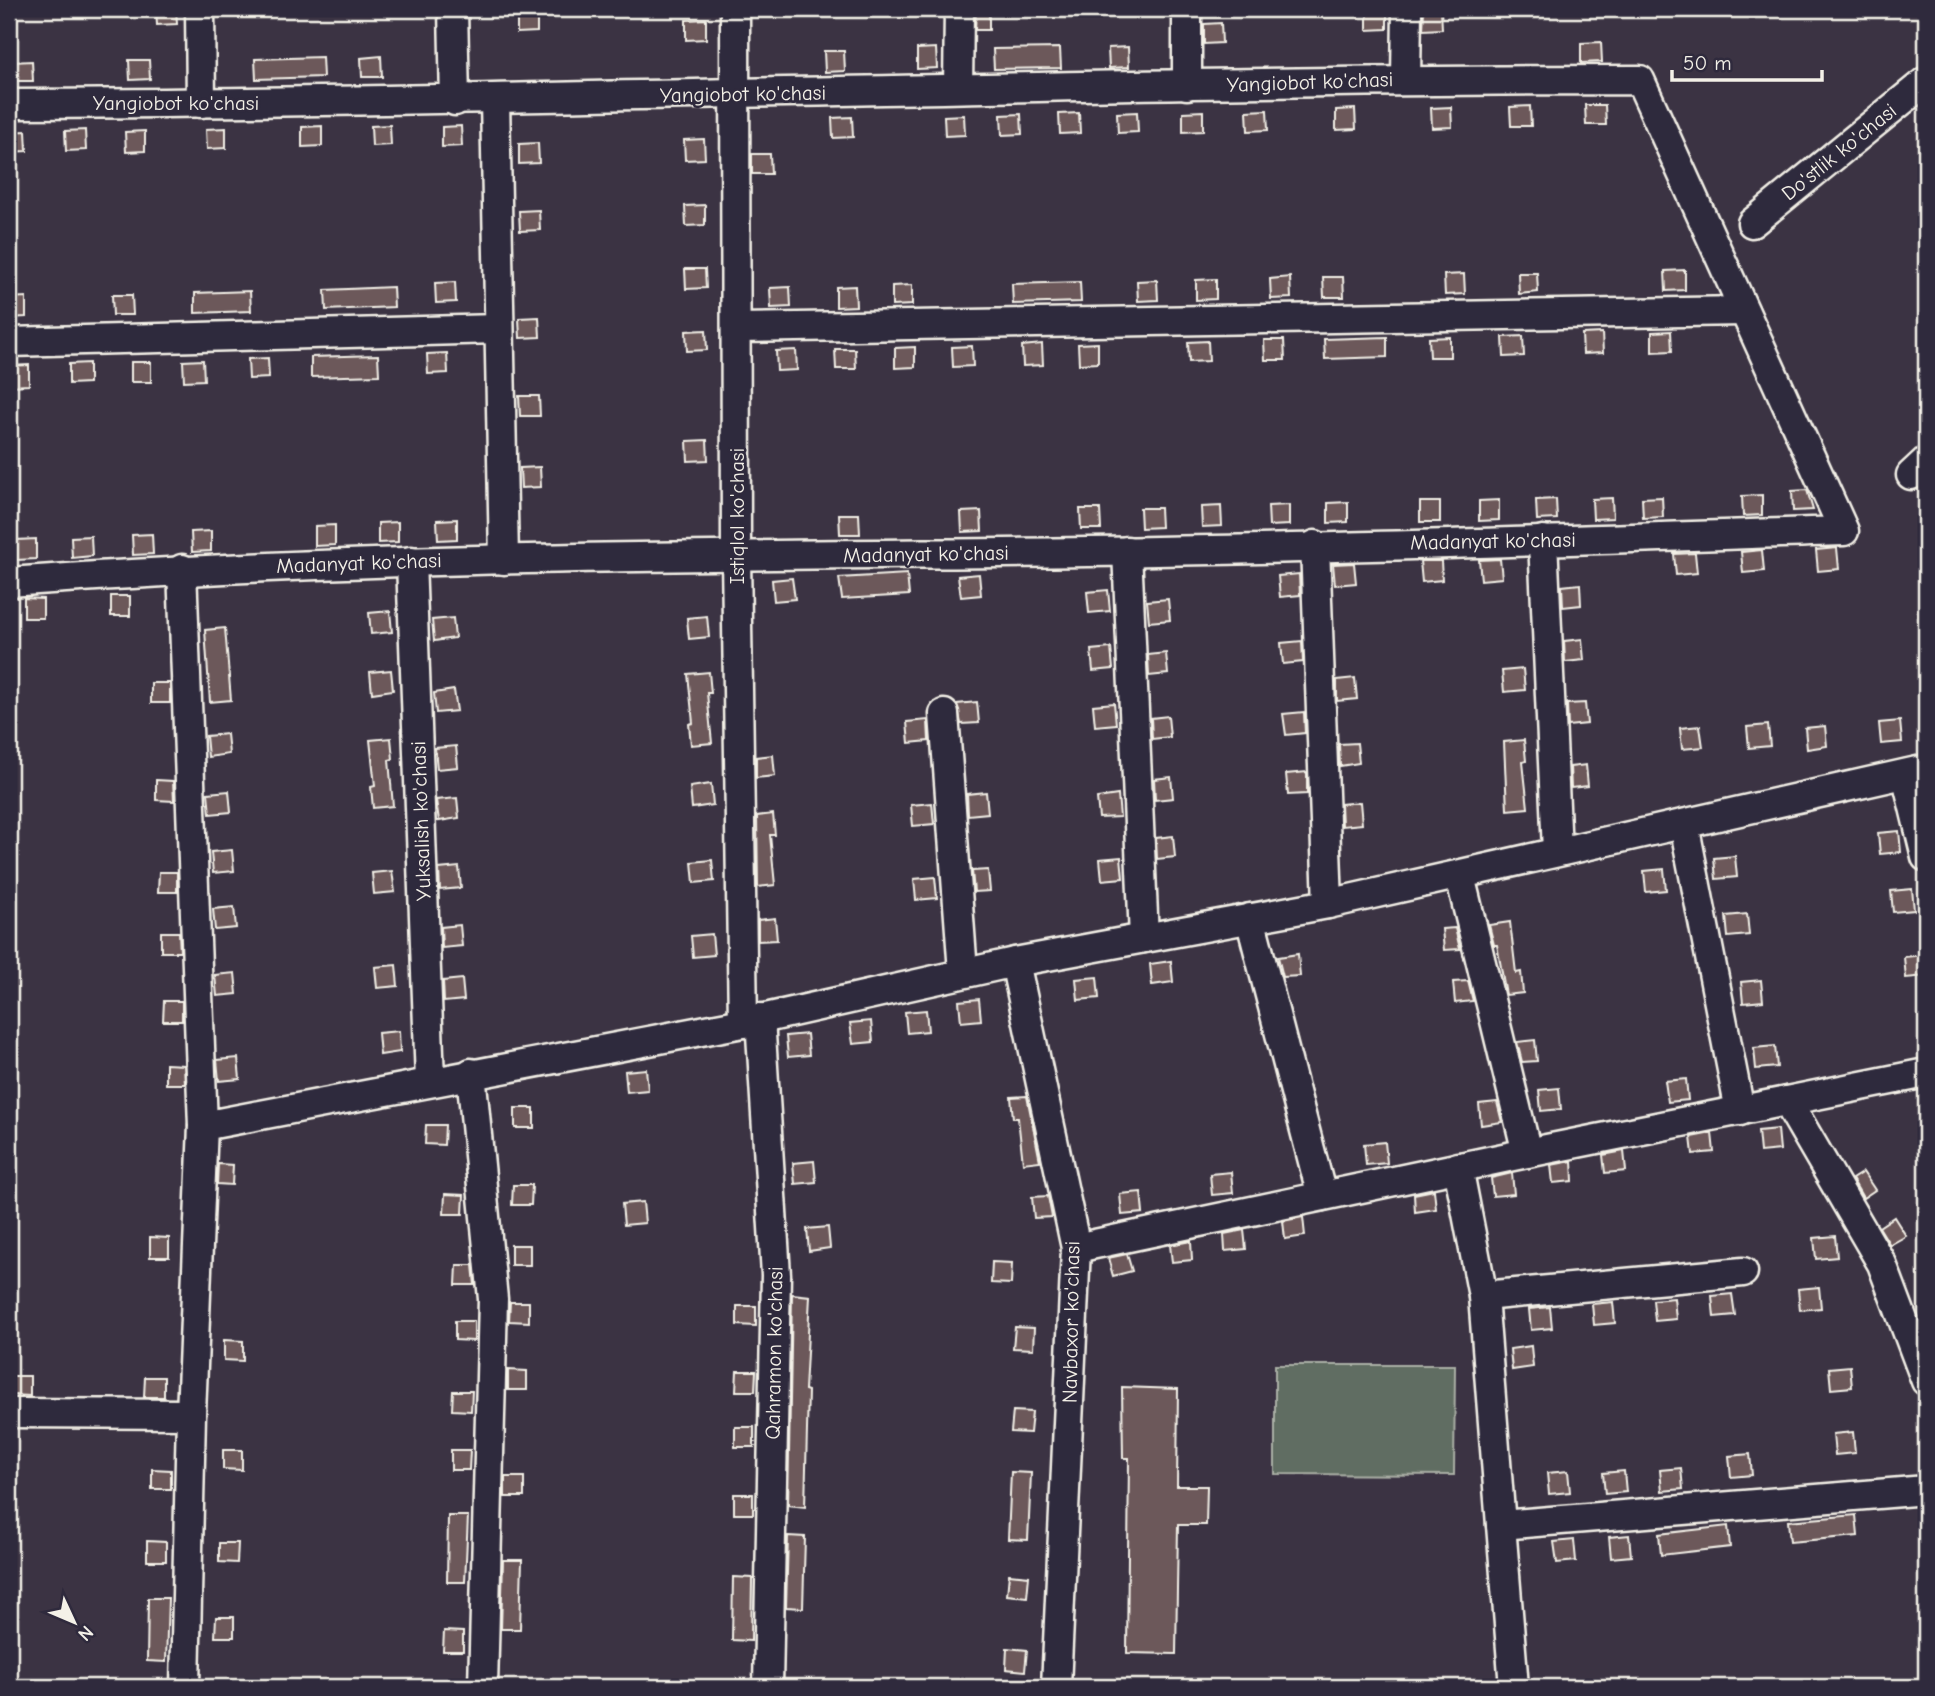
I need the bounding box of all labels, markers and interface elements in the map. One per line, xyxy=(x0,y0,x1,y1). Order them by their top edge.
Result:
scale bar xyxy=(1672,38,1823,82)
text: 50 m xyxy=(1683,51,1732,75)
street label: Yangiobot ko'chasi xyxy=(1226,67,1394,97)
street label: Yangiobot ko'chasi xyxy=(660,81,826,107)
street label: Yangiobot ko'chasi xyxy=(93,91,259,115)
street label: Do'stlik ko'chasi xyxy=(1777,98,1901,206)
street label: Istiqlol ko'chasi xyxy=(725,448,749,584)
street label: Madanyat ko'chasi xyxy=(1410,528,1576,554)
street label: Madanyat ko'chasi xyxy=(843,541,1009,567)
street label: Madanyat ko'chasi xyxy=(276,548,442,578)
street label: Yuksalish ko'chasi xyxy=(406,741,436,901)
street label: Navbaxor ko'chasi xyxy=(1058,1241,1084,1403)
street label: Qahramon ko'chasi xyxy=(760,1266,788,1440)
north arrow xyxy=(38,1588,108,1658)
text: N xyxy=(73,1621,98,1645)

